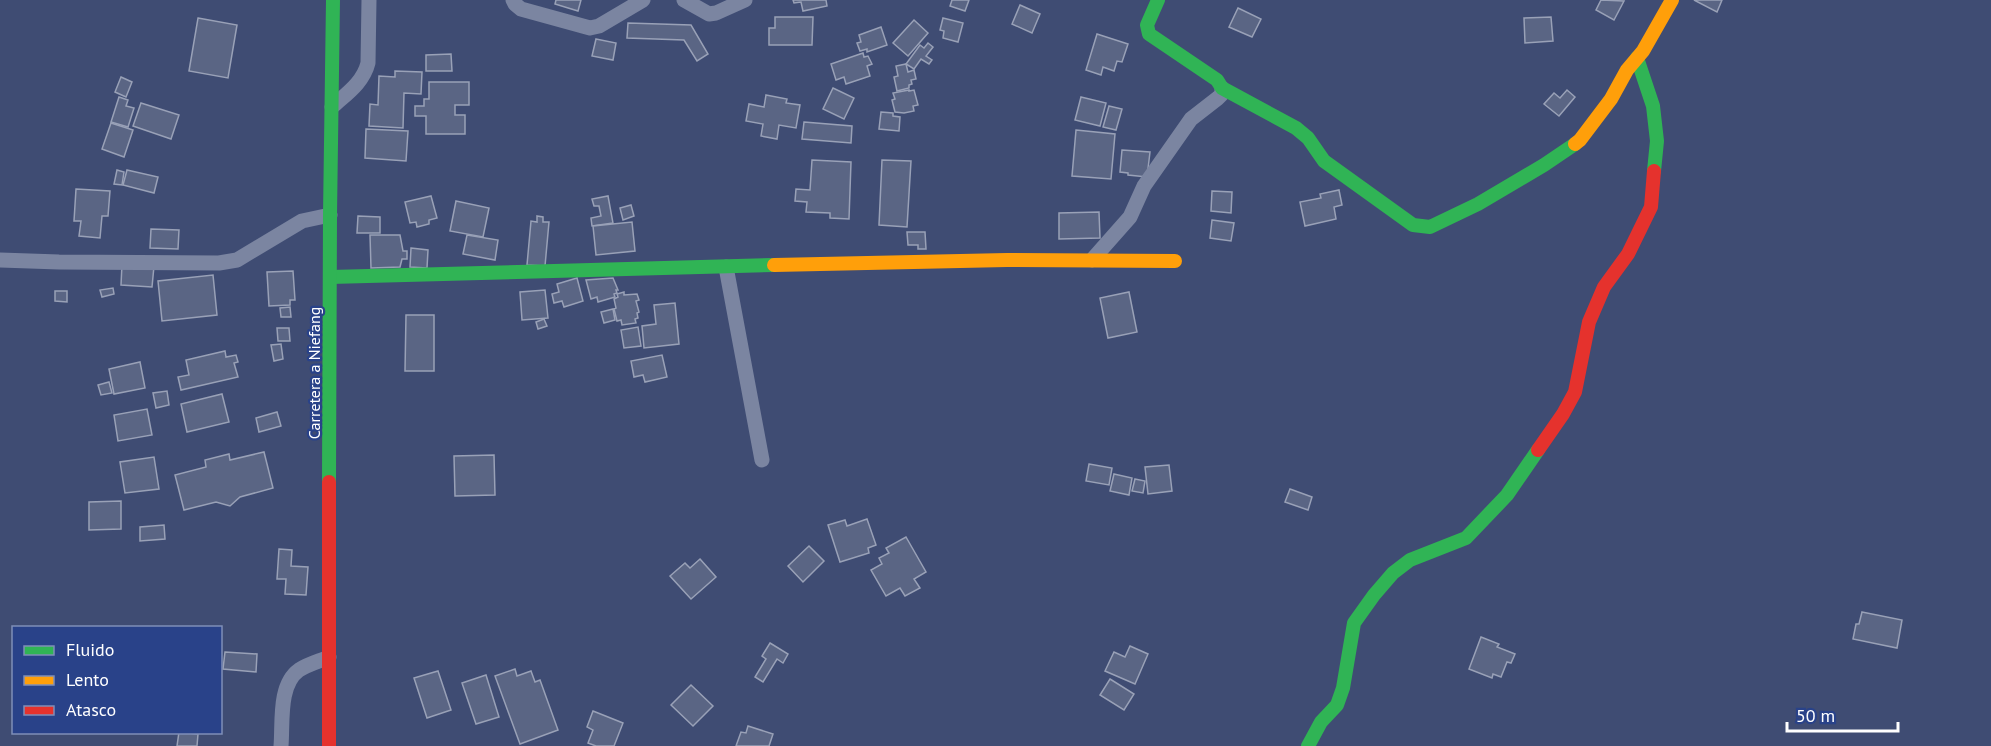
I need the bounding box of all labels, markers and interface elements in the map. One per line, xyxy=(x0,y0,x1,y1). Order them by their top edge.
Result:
street label: Carretera a Niefang xyxy=(304,307,324,439)
legend xyxy=(12,626,222,734)
text: Fluido xyxy=(66,638,114,661)
text: Lento xyxy=(66,668,109,691)
scale bar xyxy=(1787,695,1898,733)
text: Atasco xyxy=(66,698,116,721)
text: 50 m xyxy=(1796,704,1835,727)

